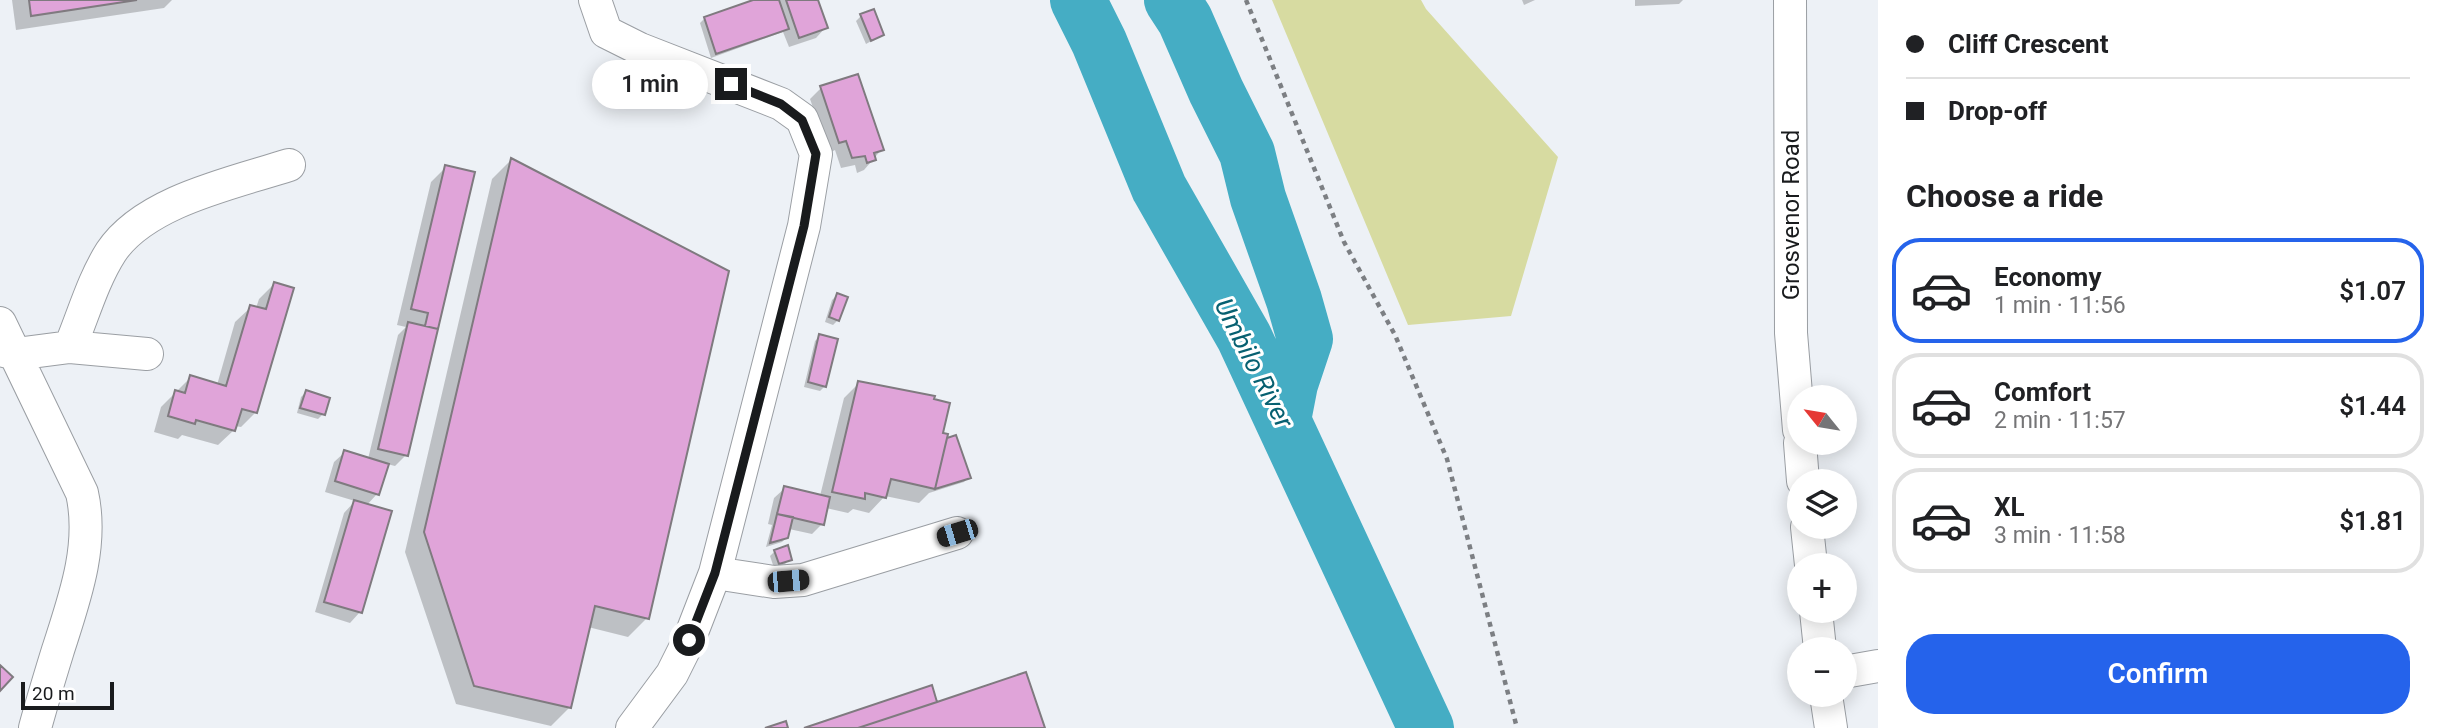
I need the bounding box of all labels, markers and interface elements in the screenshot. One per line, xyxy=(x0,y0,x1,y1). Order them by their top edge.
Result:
text: Cliff Crescent xyxy=(1948,29,2109,59)
callout: 1 min xyxy=(591,60,706,108)
route end xyxy=(715,68,747,100)
text: 1 min xyxy=(621,71,679,98)
text: Drop-off xyxy=(1948,96,2047,126)
street label: Grosvenor Road xyxy=(1777,130,1805,300)
text: Choose a ride xyxy=(1906,177,2103,215)
icon: car xyxy=(1910,259,1973,322)
text: Economy xyxy=(1994,262,2101,292)
text: $1.07 xyxy=(2339,276,2406,306)
text: 1 min · 11:56 xyxy=(1994,292,2126,319)
water label: Umbilo River xyxy=(1209,293,1300,434)
icon: car xyxy=(1910,374,1973,437)
text: Comfort xyxy=(1994,377,2091,407)
north arrow xyxy=(1787,385,1857,455)
map controls xyxy=(1787,385,1857,707)
text: $1.44 xyxy=(2339,391,2406,421)
text: 2 min · 11:57 xyxy=(1994,407,2126,434)
button: layers xyxy=(1787,469,1857,539)
icon: car xyxy=(1910,489,1973,552)
text: XL xyxy=(1994,492,2025,522)
text: $1.81 xyxy=(2339,506,2406,536)
car xyxy=(934,517,981,549)
text: 3 min · 11:58 xyxy=(1994,522,2126,549)
button: + xyxy=(1787,553,1857,623)
car xyxy=(767,569,810,593)
route start xyxy=(673,624,705,656)
button: Confirm xyxy=(1906,634,2410,714)
button: − xyxy=(1787,637,1857,707)
scale bar xyxy=(21,679,114,711)
text: 20 m xyxy=(32,682,75,705)

